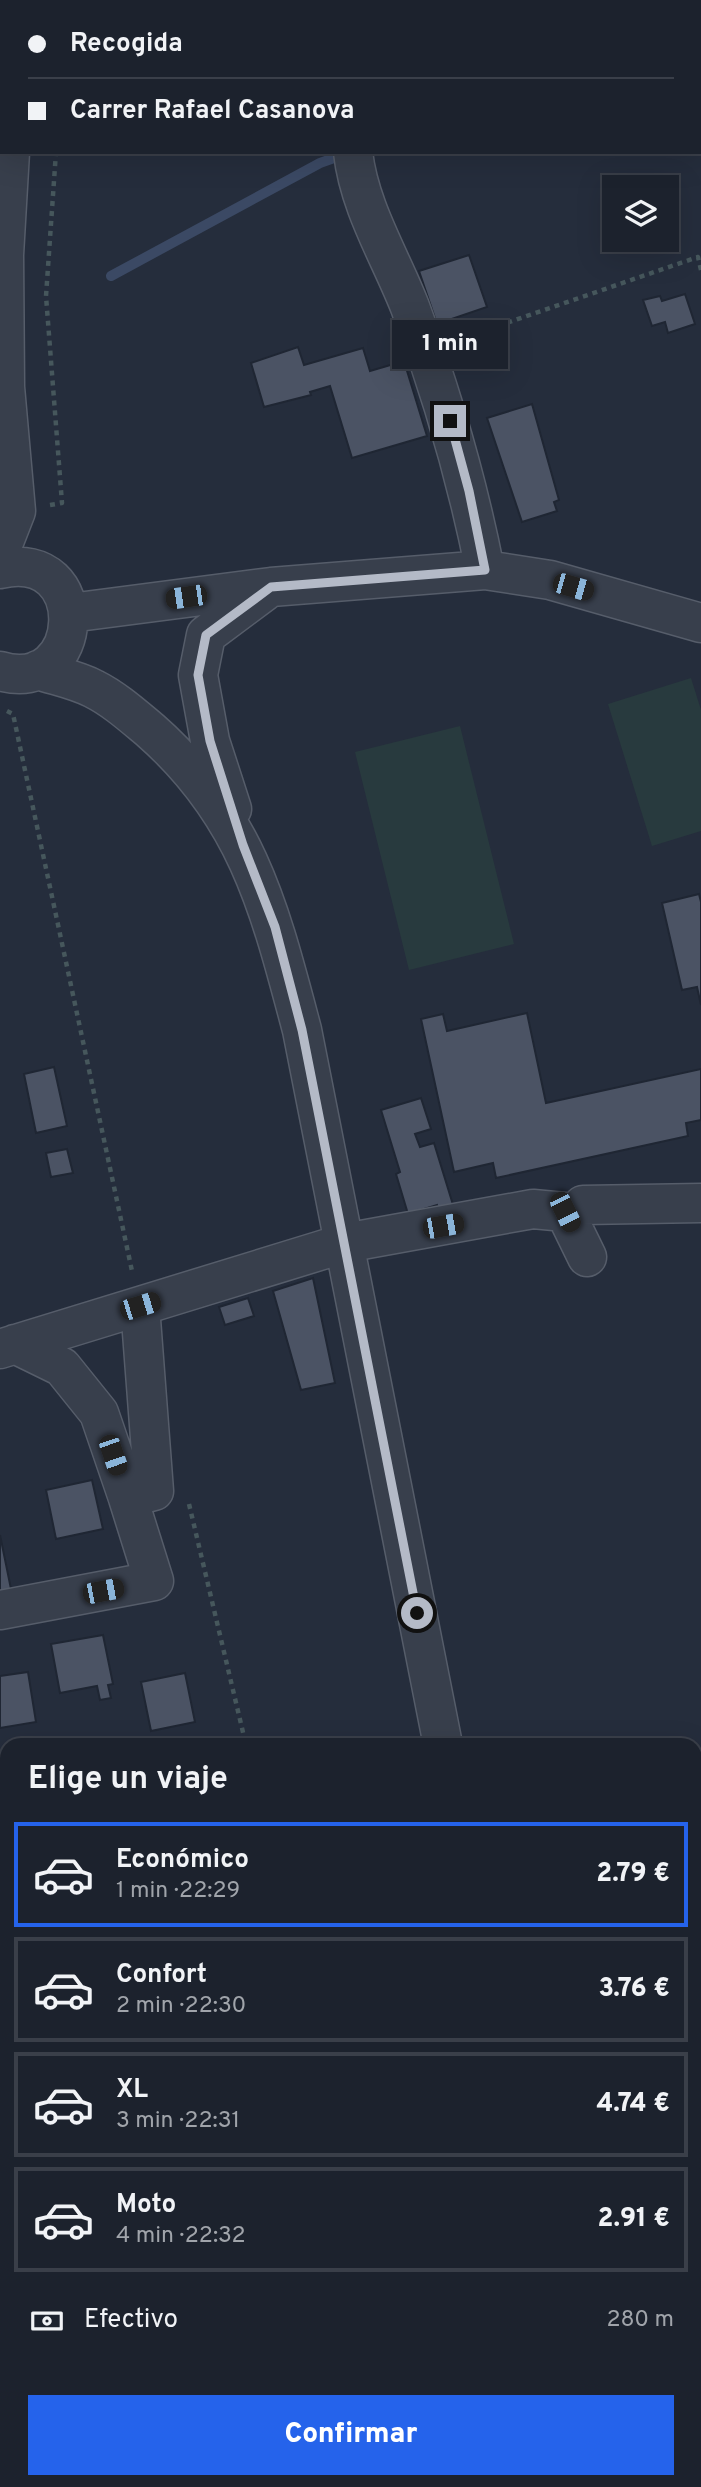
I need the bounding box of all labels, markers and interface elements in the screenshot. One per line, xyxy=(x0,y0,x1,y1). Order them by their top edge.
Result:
text: Recogida xyxy=(70,28,183,61)
text: Carrer Rafael Casanova xyxy=(70,95,355,128)
map controls xyxy=(602,175,679,252)
button: layers xyxy=(602,175,679,252)
callout: 1 min xyxy=(392,320,508,368)
text: 1 min xyxy=(422,330,478,359)
route end xyxy=(434,405,466,437)
car xyxy=(550,571,597,603)
car xyxy=(164,584,209,610)
car xyxy=(547,1189,584,1235)
car xyxy=(421,1212,466,1240)
car xyxy=(117,1290,164,1322)
car xyxy=(97,1432,130,1478)
car xyxy=(81,1577,126,1605)
route start xyxy=(401,1597,433,1629)
text: Elige un viaje xyxy=(28,1760,228,1800)
icon: car xyxy=(32,1843,95,1906)
text: Económico xyxy=(116,1844,249,1877)
text: 2.79 € xyxy=(596,1858,670,1891)
text: 1 min · 22:29 xyxy=(116,1877,240,1906)
icon: car xyxy=(32,1958,95,2021)
text: Confort xyxy=(116,1959,207,1992)
text: 3.76 € xyxy=(599,1973,670,2006)
text: 2 min · 22:30 xyxy=(116,1992,246,2021)
icon: car xyxy=(32,2073,95,2136)
text: XL xyxy=(116,2074,148,2107)
text: 4.74 € xyxy=(596,2088,670,2121)
text: 3 min · 22:31 xyxy=(116,2107,240,2136)
icon: car xyxy=(32,2188,95,2251)
text: Moto xyxy=(116,2189,176,2222)
text: 2.91 € xyxy=(598,2203,670,2236)
text: 4 min · 22:32 xyxy=(116,2222,246,2251)
icon: cash xyxy=(28,2302,66,2340)
text: Efectivo xyxy=(84,2304,178,2337)
text: 280 m xyxy=(606,2306,674,2335)
button: Confirmar xyxy=(28,2395,674,2475)

